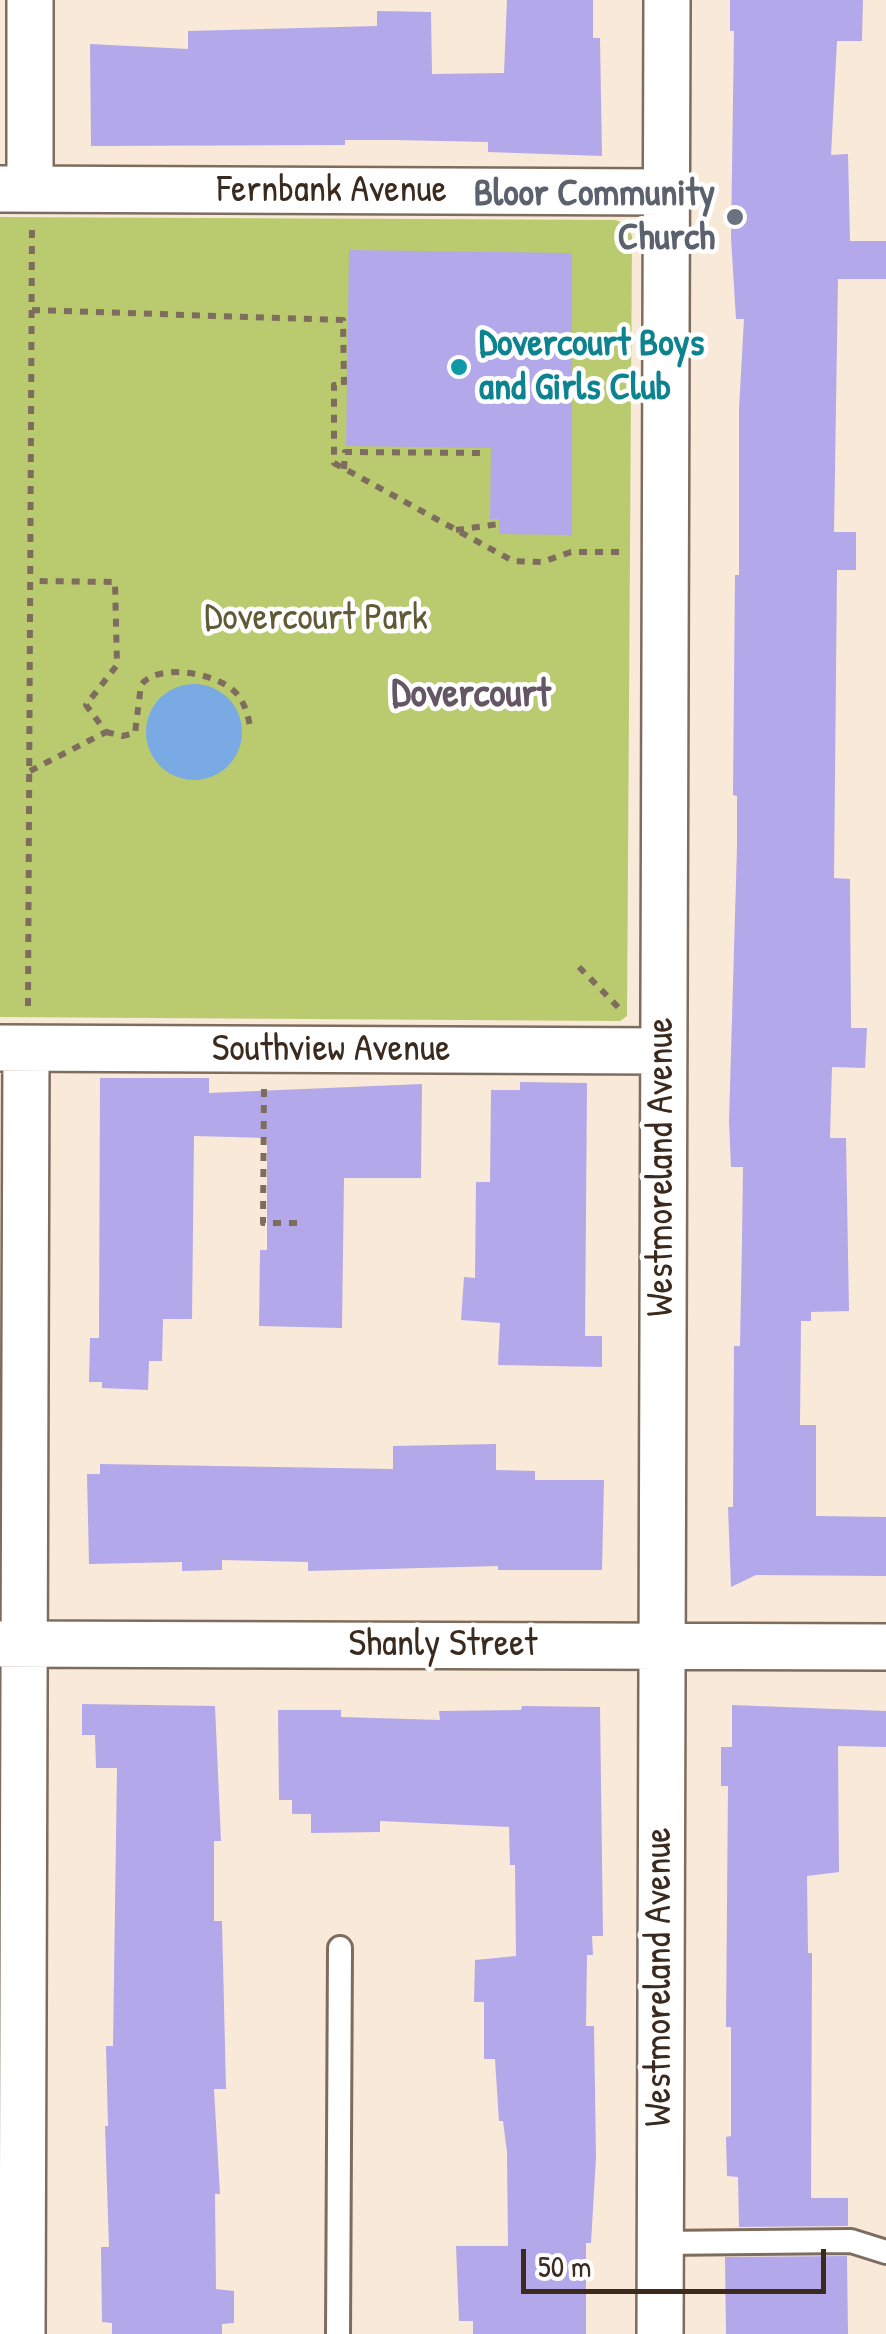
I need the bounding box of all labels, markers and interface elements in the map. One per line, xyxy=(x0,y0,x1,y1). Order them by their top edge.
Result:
street label: Fernbank Avenue xyxy=(217,168,447,214)
place label: Bloor Community Church xyxy=(474,172,715,262)
marker: Bloor Community Church xyxy=(724,206,746,228)
place label: Dovercourt Boys and Girls Club xyxy=(479,322,704,412)
marker: Dovercourt Boys and Girls Club xyxy=(448,356,470,378)
park label: Dovercourt Park xyxy=(204,596,428,642)
district label: Dovercourt xyxy=(391,671,551,719)
street label: Westmoreland Avenue xyxy=(639,1017,685,1317)
street label: Southview Avenue xyxy=(212,1027,450,1073)
street label: Shanly Street xyxy=(349,1622,537,1668)
street label: Westmoreland Avenue xyxy=(637,1827,683,2127)
scale bar xyxy=(526,2229,831,2291)
text: 50 m xyxy=(538,2246,591,2286)

